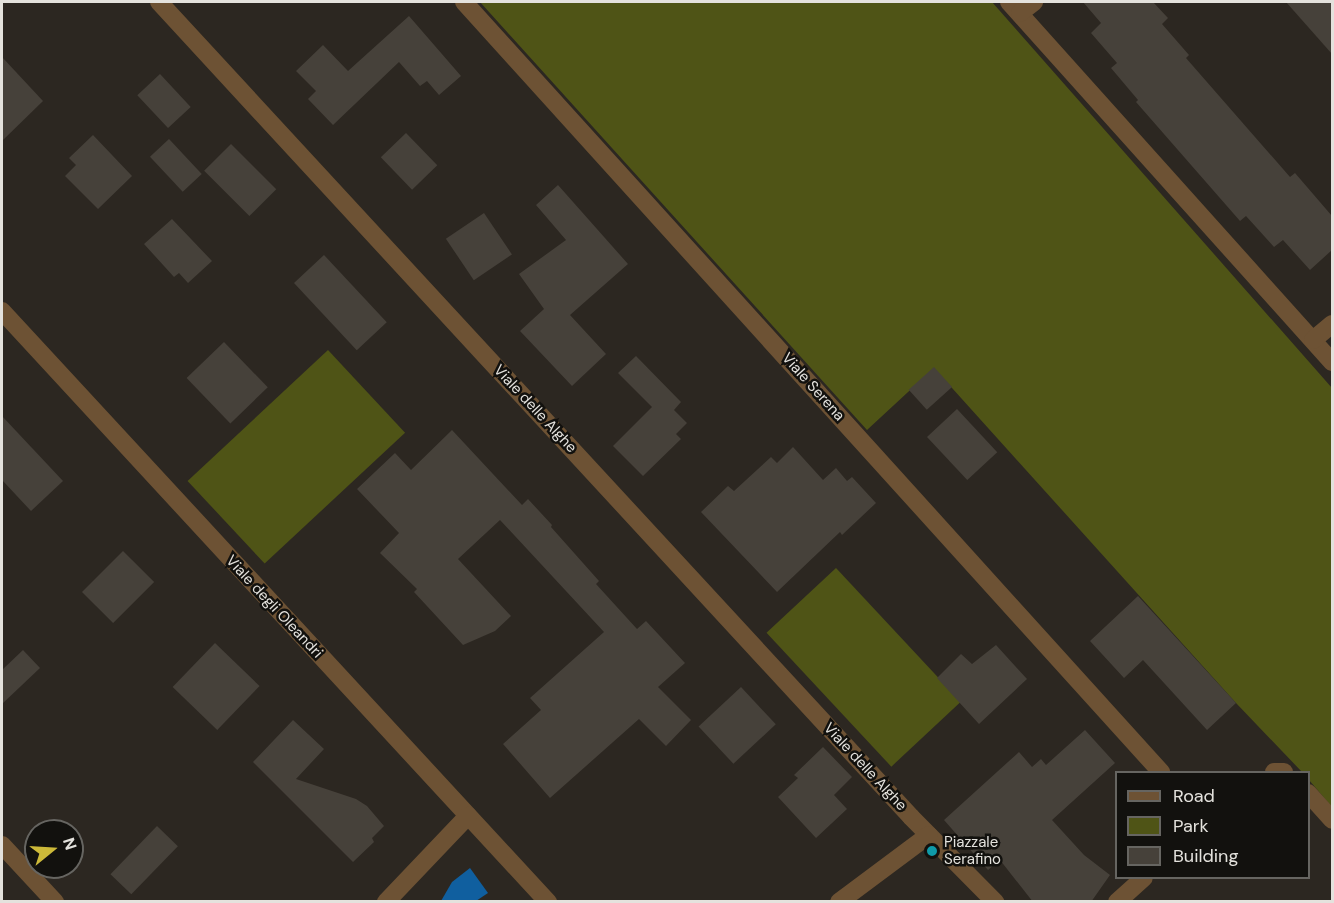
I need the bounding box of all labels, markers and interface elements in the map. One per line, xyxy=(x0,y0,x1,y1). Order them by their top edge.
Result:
street label: Viale Serena xyxy=(778,349,848,425)
street label: Viale delle Alghe xyxy=(490,361,580,457)
street label: Viale degli Oleandri xyxy=(222,552,326,662)
street label: Viale delle Alghe xyxy=(820,719,910,815)
legend xyxy=(1115,771,1310,879)
text: Road xyxy=(1173,784,1215,808)
text: Park xyxy=(1173,814,1209,838)
north arrow xyxy=(24,819,84,879)
place label: Piazzale Serafino xyxy=(944,833,1001,868)
text: N xyxy=(58,835,81,853)
marker: Piazzale Serafino xyxy=(925,844,939,858)
text: Building xyxy=(1173,844,1238,868)

